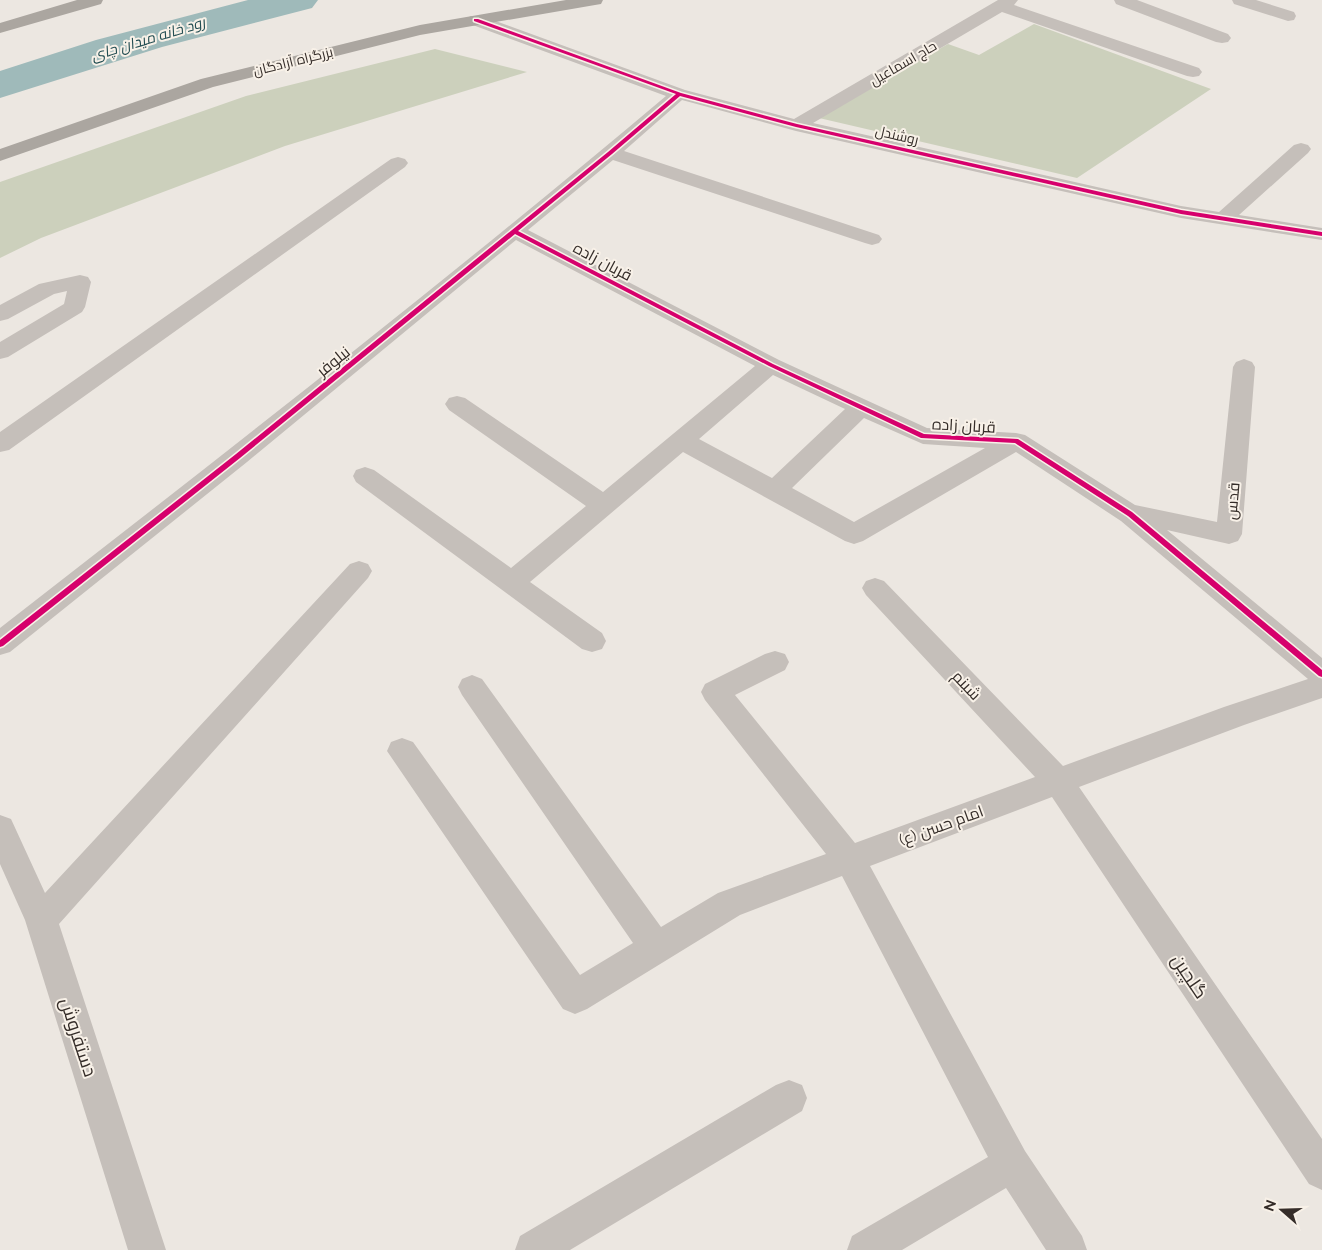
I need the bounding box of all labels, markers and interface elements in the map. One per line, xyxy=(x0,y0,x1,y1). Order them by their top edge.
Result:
water label: رود خانه میدان چای xyxy=(89,13,208,66)
street label: حاج اسماعیل xyxy=(867,37,940,89)
street label: بزرگراه آزادگان xyxy=(251,43,335,79)
street label: روشندل xyxy=(874,122,920,149)
street label: قربان زاده xyxy=(570,238,635,286)
street label: نیلوفر xyxy=(312,342,354,381)
street label: قربان زاده xyxy=(932,414,996,438)
street label: قدس xyxy=(1221,481,1245,521)
street label: شبنم xyxy=(947,667,985,705)
street label: امام حسن (ع) xyxy=(896,801,987,851)
street label: گلچین xyxy=(1166,950,1213,1004)
street label: دستفروش xyxy=(55,995,102,1080)
north arrow xyxy=(1257,1185,1307,1235)
text: N xyxy=(1260,1198,1279,1213)

